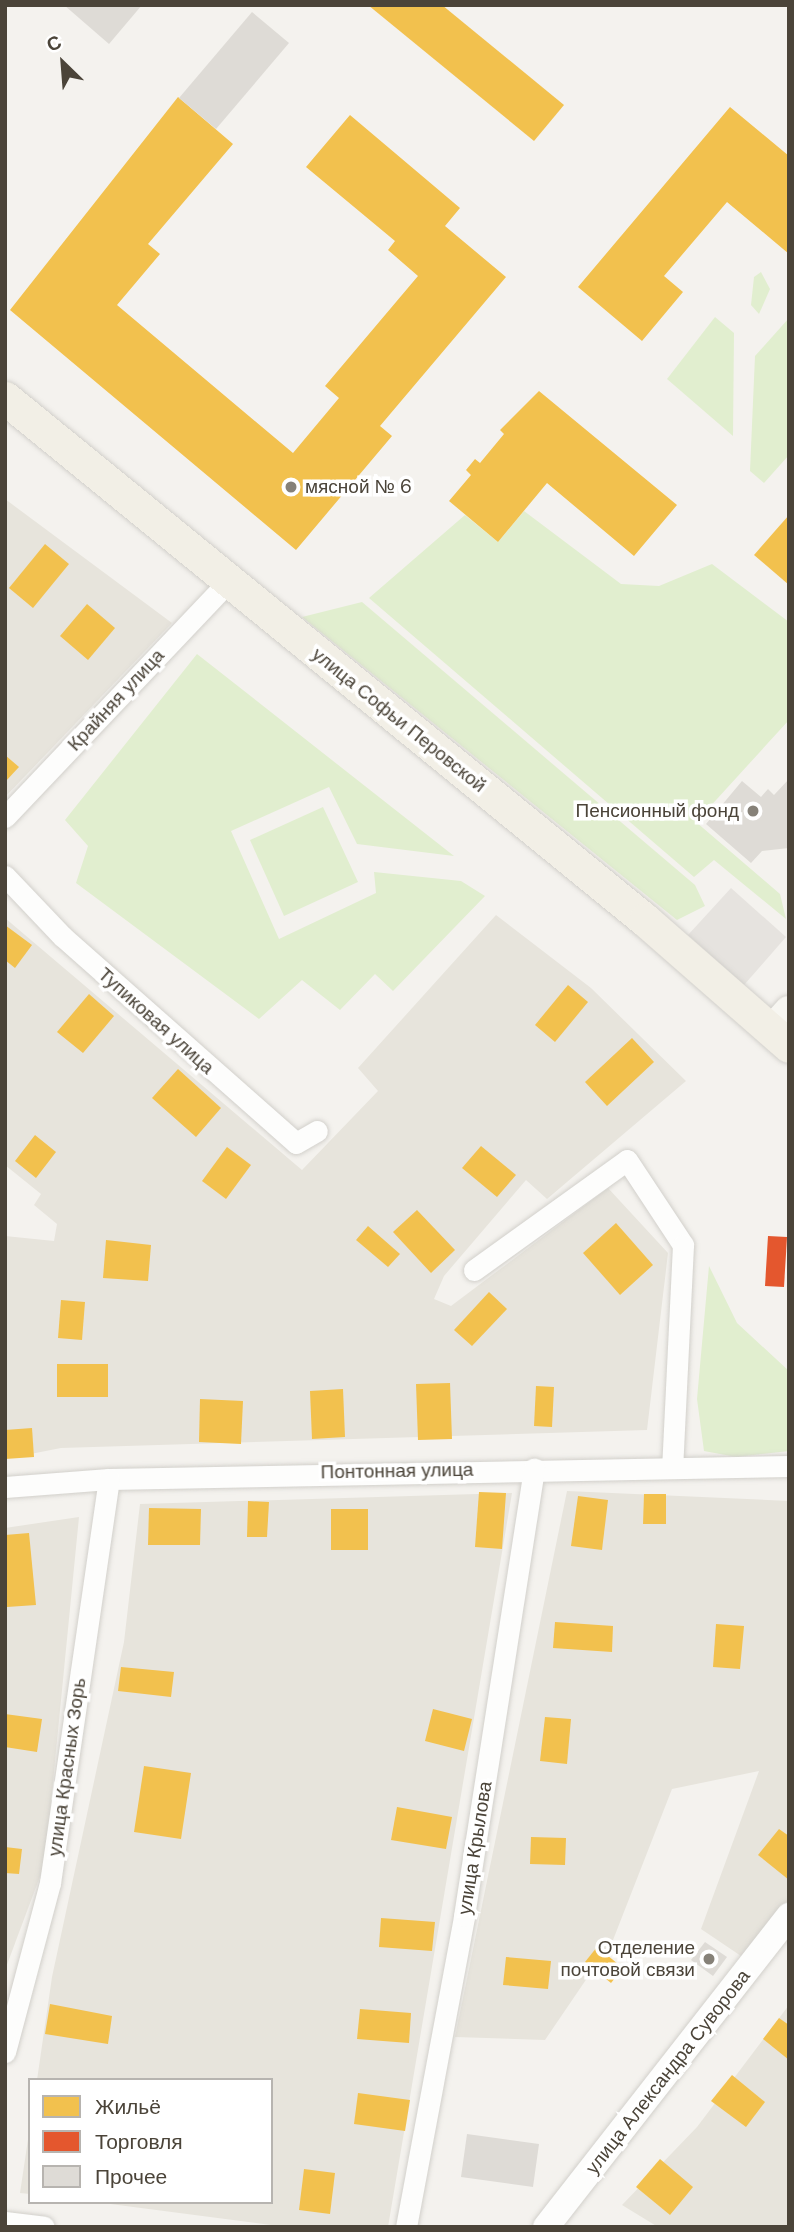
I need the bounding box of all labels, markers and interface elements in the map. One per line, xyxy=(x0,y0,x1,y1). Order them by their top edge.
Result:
north arrow xyxy=(28,28,98,98)
text: С xyxy=(42,29,65,58)
place label: мясной № 6 xyxy=(305,476,412,498)
marker: мясной № 6 xyxy=(283,479,299,495)
street label: улица Софьи Перовской xyxy=(307,643,491,797)
street label: Крайняя улица xyxy=(63,644,169,756)
place label: Пенсионный фонд xyxy=(576,800,739,822)
marker: Пенсионный фонд xyxy=(745,803,761,819)
street label: Тупиковая улица xyxy=(93,963,219,1079)
street label: Понтонная улица xyxy=(320,1458,474,1484)
street label: улица Красных Зорь xyxy=(43,1676,91,1858)
street label: улица Крылова xyxy=(453,1780,497,1916)
place label: Отделение почтовой связи xyxy=(560,1937,695,1981)
marker: Отделение почтовой связи xyxy=(701,1951,717,1967)
street label: улица Александра Суворова xyxy=(581,1965,755,2179)
legend xyxy=(28,2078,273,2204)
text: Жильё xyxy=(95,2093,161,2121)
text: Торговля xyxy=(95,2128,183,2156)
text: Прочее xyxy=(95,2163,167,2191)

